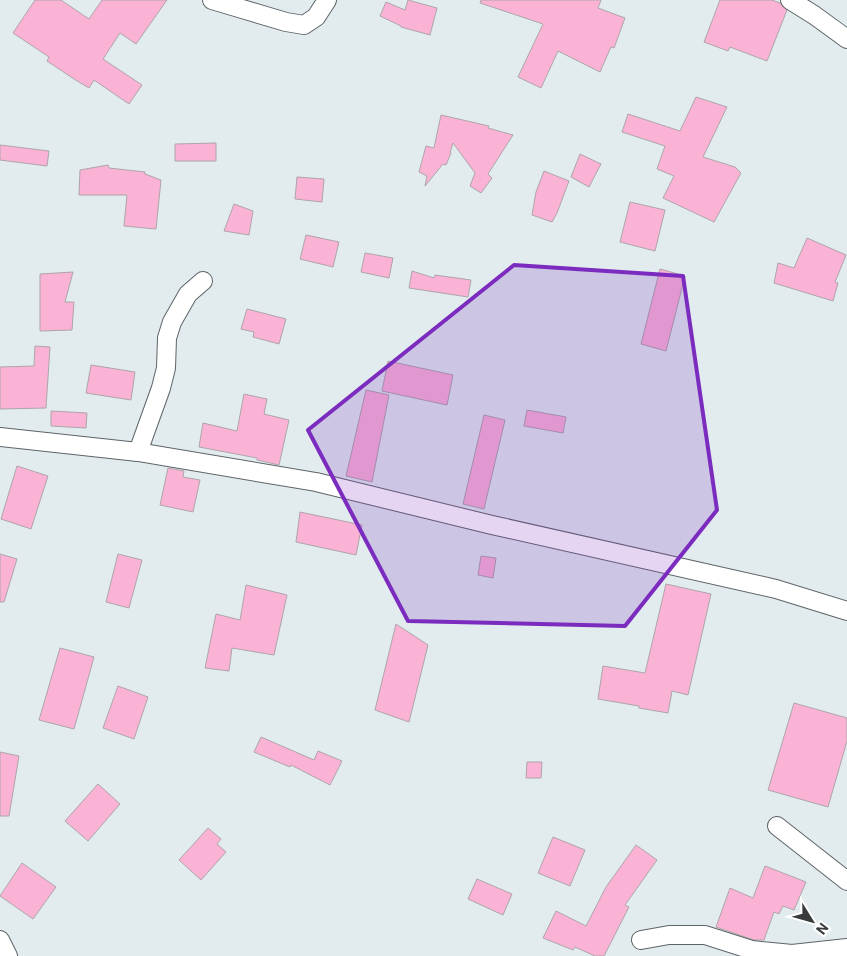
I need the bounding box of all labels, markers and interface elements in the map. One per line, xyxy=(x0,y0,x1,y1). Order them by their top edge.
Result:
north arrow xyxy=(787,896,837,946)
text: N xyxy=(813,920,832,938)

